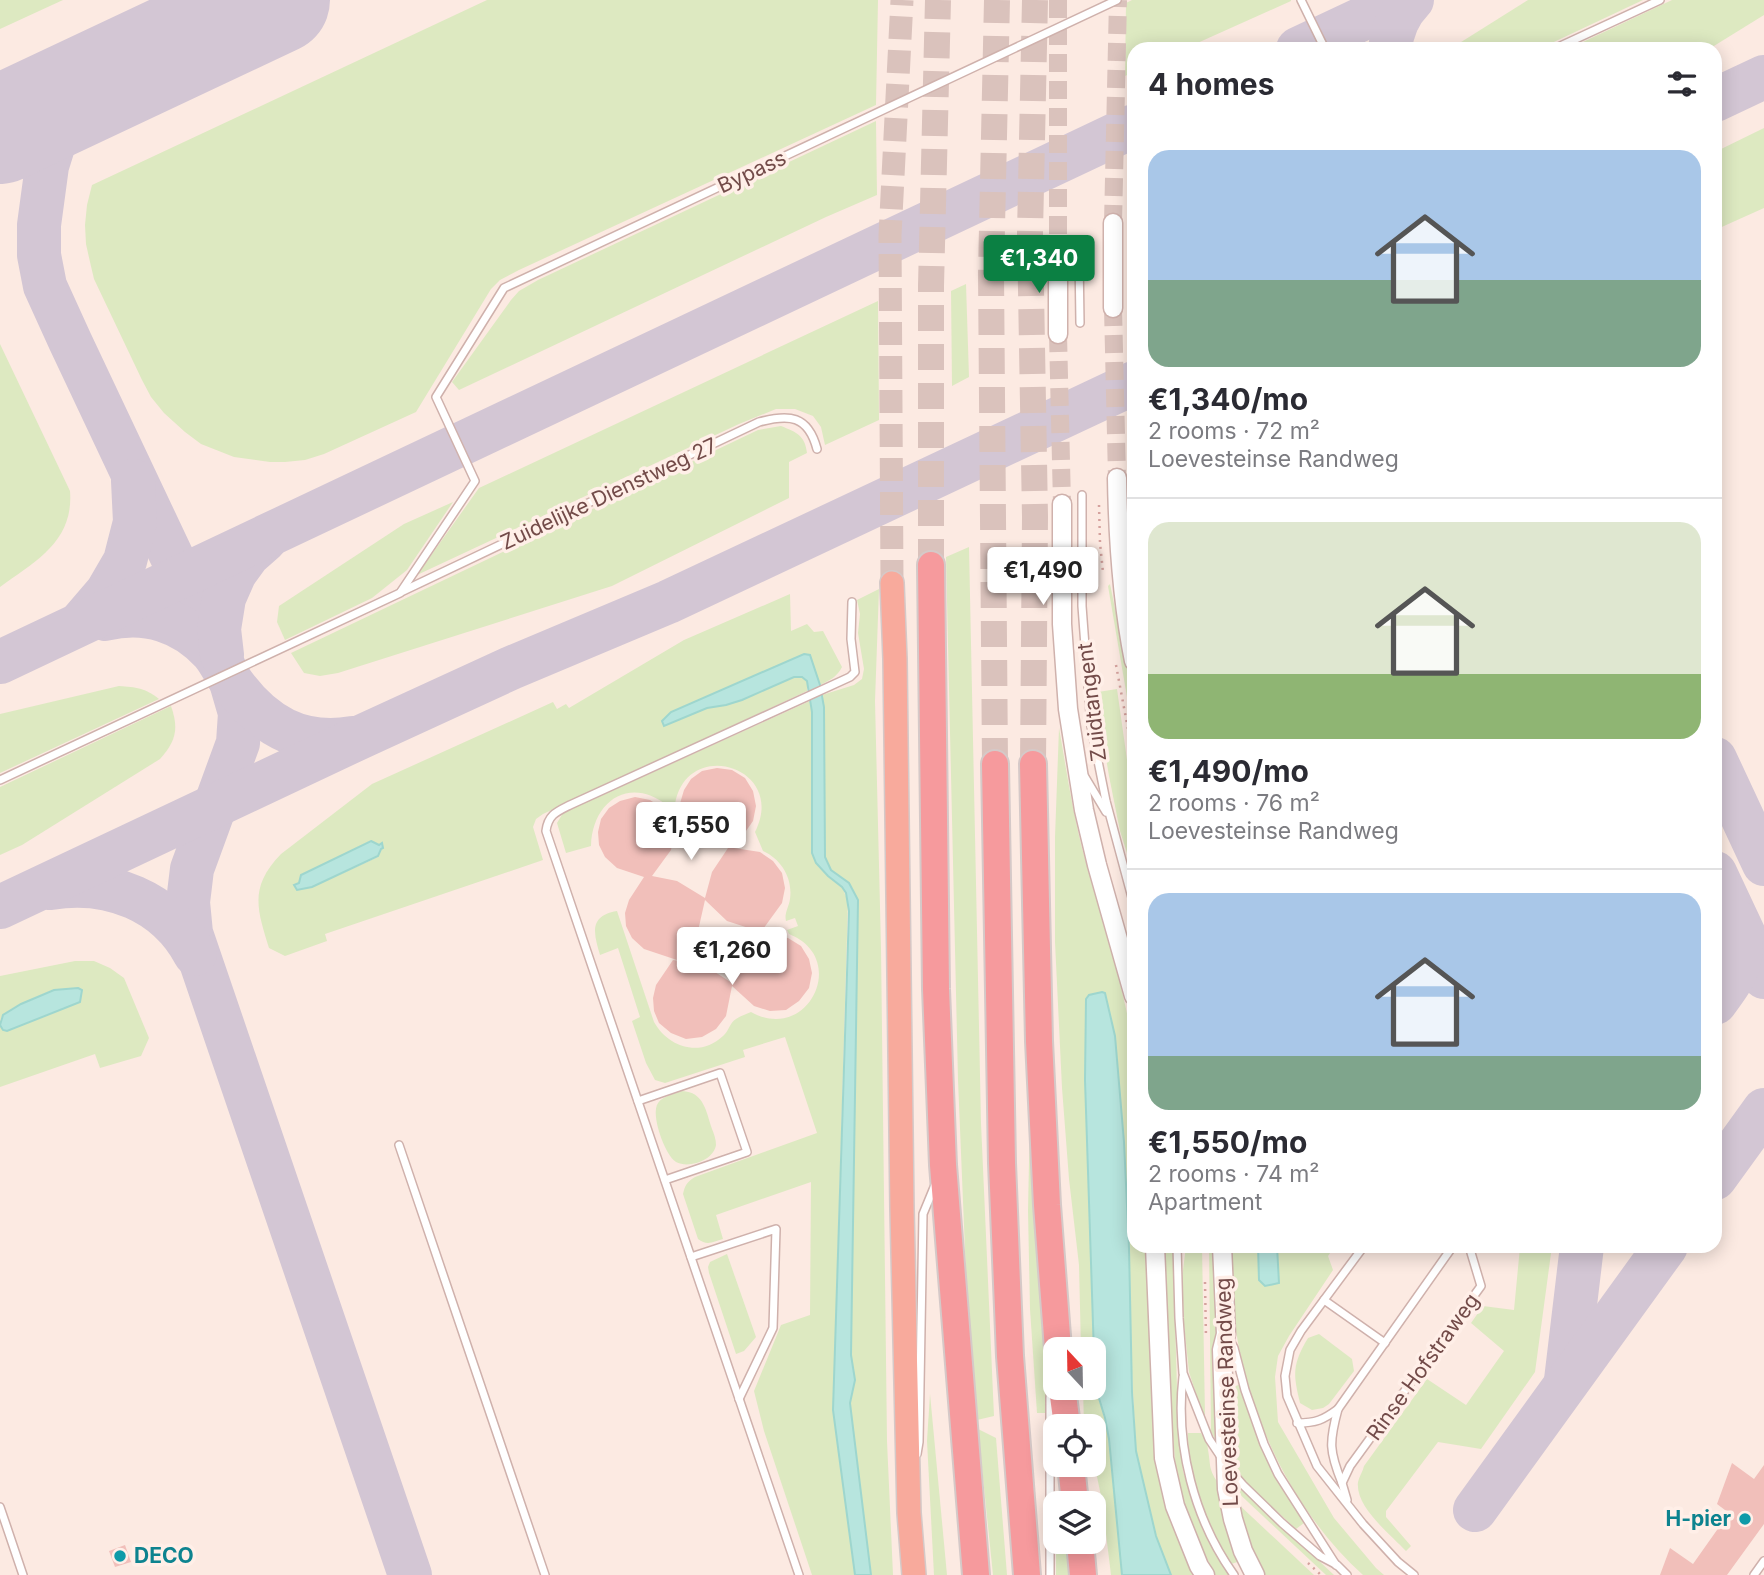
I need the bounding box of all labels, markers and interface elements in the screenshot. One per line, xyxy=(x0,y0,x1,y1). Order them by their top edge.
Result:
icon: filters xyxy=(1663,65,1701,103)
text: 4 homes xyxy=(1148,66,1275,102)
street label: Bypass xyxy=(714,145,790,198)
icon: home xyxy=(1362,196,1488,322)
pin: €1,340 xyxy=(982,236,1096,295)
text: €1,340 xyxy=(1000,244,1078,272)
text: €1,340/mo xyxy=(1148,381,1308,417)
text: 2 rooms · 72 m² xyxy=(1148,417,1320,445)
street label: Zuidelijke Dienstweg 27 xyxy=(497,432,721,555)
text: Loevesteinse Randweg xyxy=(1148,445,1399,473)
pin: €1,490 xyxy=(986,548,1100,607)
text: €1,490 xyxy=(1003,556,1083,584)
icon: home xyxy=(1362,568,1488,694)
street label: Zuidtangent xyxy=(1072,641,1111,763)
text: €1,490/mo xyxy=(1148,753,1309,789)
text: 2 rooms · 76 m² xyxy=(1148,789,1320,817)
pin: €1,550 xyxy=(634,802,748,862)
text: €1,550 xyxy=(652,811,730,839)
text: Loevesteinse Randweg xyxy=(1148,817,1399,845)
pin: €1,260 xyxy=(675,928,789,987)
text: €1,260 xyxy=(693,936,771,964)
icon: home xyxy=(1362,939,1488,1065)
text: €1,550/mo xyxy=(1148,1124,1307,1160)
text: 2 rooms · 74 m² xyxy=(1148,1160,1320,1188)
text: Apartment xyxy=(1148,1188,1262,1216)
street label: Loevesteinse Randweg xyxy=(1210,1277,1243,1507)
street label: Rinse Hofstraweg xyxy=(1361,1288,1484,1445)
north arrow xyxy=(1043,1337,1106,1400)
map controls xyxy=(1043,1337,1106,1554)
button: locate xyxy=(1043,1414,1106,1477)
button: layers xyxy=(1043,1491,1106,1554)
place label: H-pier xyxy=(1665,1506,1731,1531)
marker: H-pier xyxy=(1737,1511,1753,1527)
place label: DECO xyxy=(134,1543,194,1568)
marker: DECO xyxy=(112,1548,128,1564)

